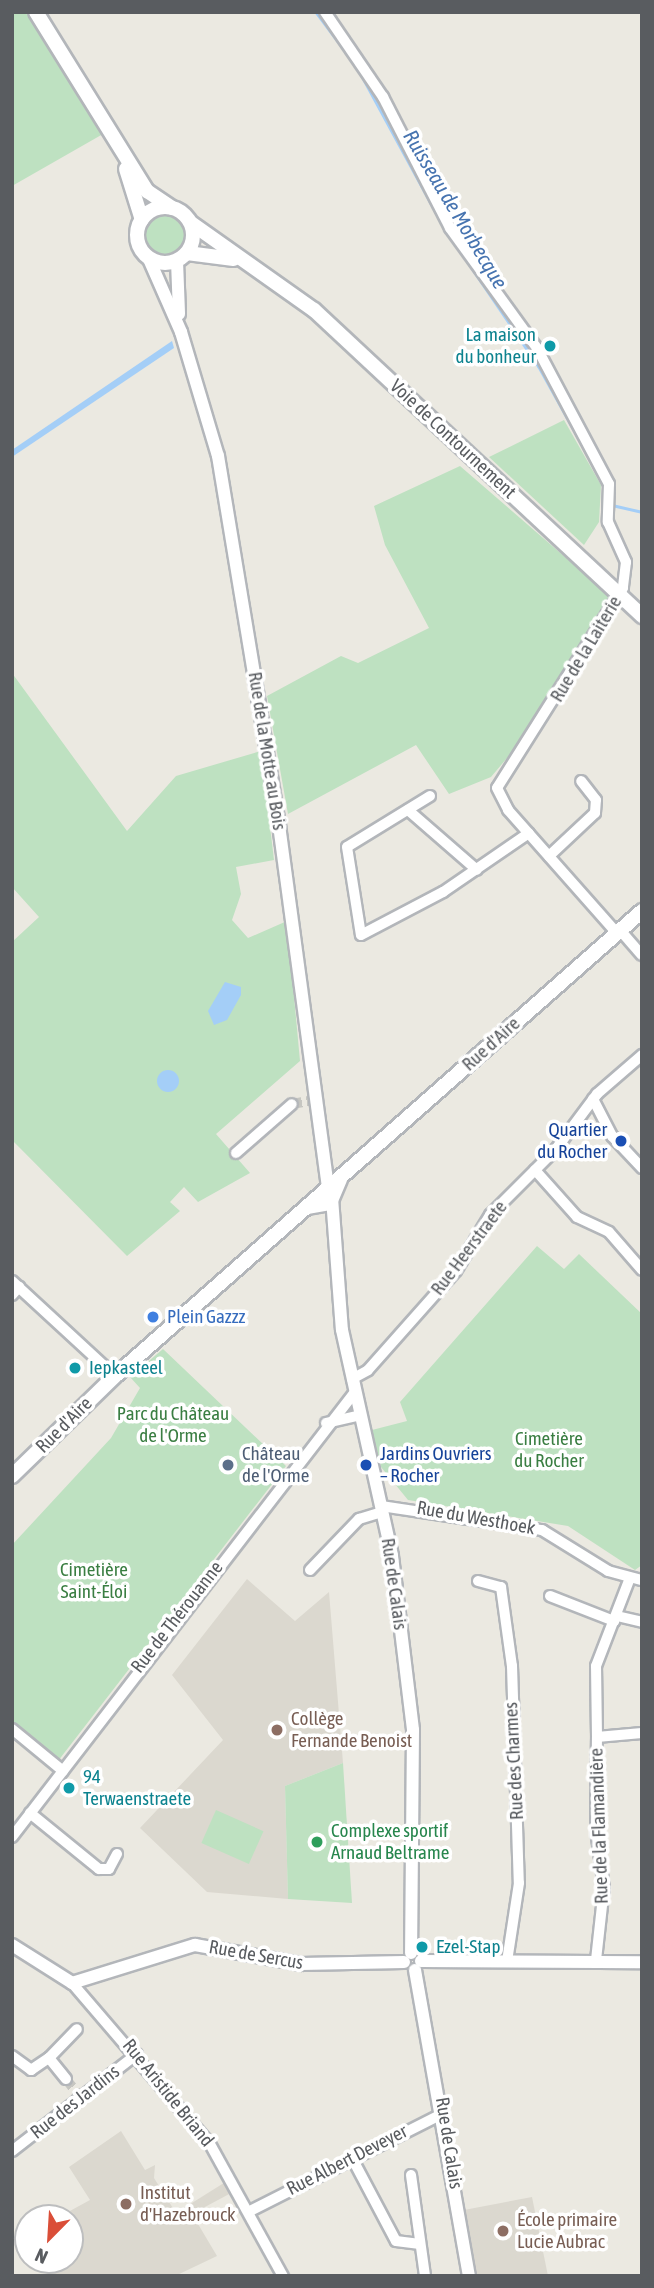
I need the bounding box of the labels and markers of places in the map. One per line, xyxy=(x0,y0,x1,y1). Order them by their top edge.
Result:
place label: La maison du bonheur xyxy=(455,324,536,368)
marker: La maison du bonheur xyxy=(542,338,558,354)
place label: Quartier du Rocher xyxy=(537,1119,607,1163)
marker: Quartier du Rocher xyxy=(613,1133,629,1149)
place label: Plein Gazzz xyxy=(167,1306,245,1328)
marker: Plein Gazzz xyxy=(145,1309,161,1325)
place label: Iepkasteel xyxy=(89,1357,163,1379)
marker: Iepkasteel xyxy=(67,1360,83,1376)
place label: Château de l'Orme xyxy=(242,1443,309,1487)
place label: Jardins Ouvriers – Rocher xyxy=(380,1443,491,1487)
marker: Château de l'Orme xyxy=(220,1457,236,1473)
marker: Jardins Ouvriers – Rocher xyxy=(358,1457,374,1473)
place label: Collège Fernande Benoist xyxy=(291,1708,412,1752)
marker: Collège Fernande Benoist xyxy=(269,1722,285,1738)
place label: 94 Terwaenstraete xyxy=(83,1766,191,1810)
marker: 94 Terwaenstraete xyxy=(61,1780,77,1796)
place label: Complexe sportif Arnaud Beltrame xyxy=(331,1820,449,1864)
marker: Complexe sportif Arnaud Beltrame xyxy=(309,1834,325,1850)
place label: Ezel-Stap xyxy=(436,1936,500,1958)
marker: Ezel-Stap xyxy=(414,1939,430,1955)
place label: Institut d'Hazebrouck xyxy=(140,2182,235,2226)
marker: Institut d'Hazebrouck xyxy=(118,2196,134,2212)
place label: École primaire Lucie Aubrac xyxy=(517,2209,617,2253)
marker: École primaire Lucie Aubrac xyxy=(495,2223,511,2239)

